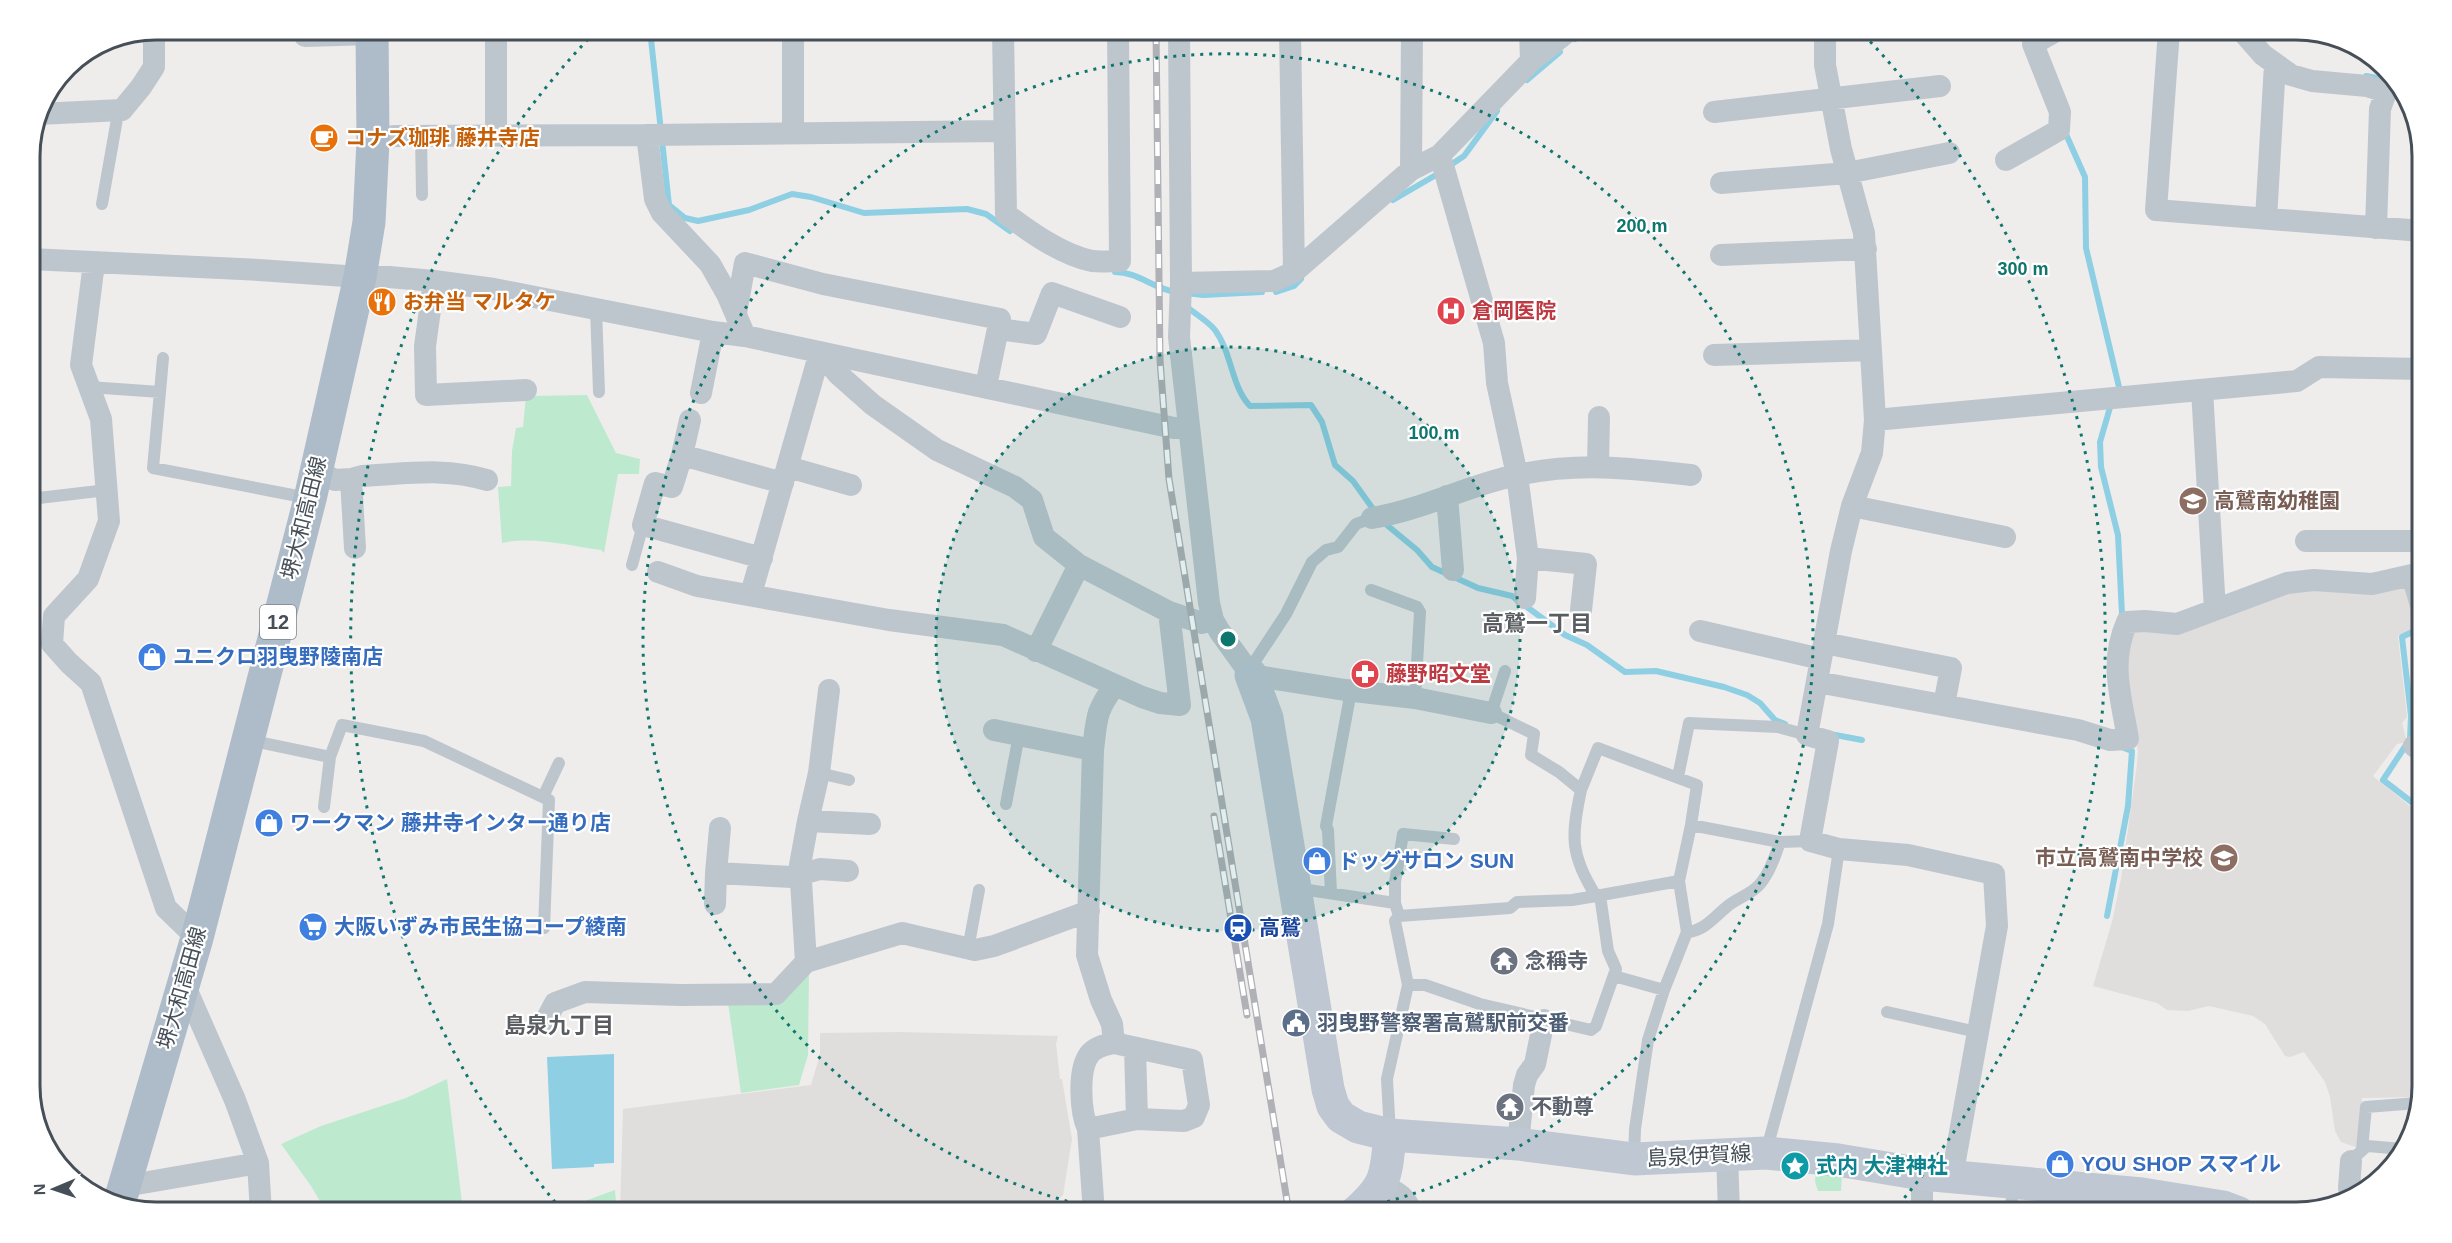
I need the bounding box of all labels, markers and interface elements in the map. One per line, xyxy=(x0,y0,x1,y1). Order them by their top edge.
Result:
cafe icon: コナズ珈琲 藤井寺店 xyxy=(308,122,340,154)
place label: コナズ珈琲 藤井寺店 xyxy=(345,126,540,149)
text: 200 m xyxy=(1616,216,1668,236)
text: 300 m xyxy=(1997,259,2049,279)
restaurant icon: お弁当 マルタケ xyxy=(366,286,398,318)
place label: お弁当 マルタケ xyxy=(403,290,556,313)
hospital icon: 倉岡医院 xyxy=(1435,295,1467,327)
place label: 倉岡医院 xyxy=(1472,299,1556,322)
text: 100 m xyxy=(1408,423,1460,443)
street label: 堺大和高田線 xyxy=(277,454,330,582)
school or university icon: 高鷲南幼稚園 xyxy=(2177,485,2209,517)
place label: 高鷲南幼稚園 xyxy=(2214,489,2340,512)
road number: 12 xyxy=(260,605,296,639)
district label: 高鷲一丁目 xyxy=(1482,611,1592,636)
centre of rings xyxy=(1218,629,1238,649)
shop icon: ユニクロ羽曳野陵南店 xyxy=(136,641,168,673)
place label: ユニクロ羽曳野陵南店 xyxy=(173,645,383,668)
pharmacy icon: 藤野昭文堂 xyxy=(1349,658,1381,690)
place label: 藤野昭文堂 xyxy=(1386,662,1491,685)
shop icon: ワークマン 藤井寺インター通り店 xyxy=(253,807,285,839)
place label: ワークマン 藤井寺インター通り店 xyxy=(290,811,611,834)
school or university icon: 市立高鷲南中学校 xyxy=(2208,842,2240,874)
shop icon: ドッグサロン SUN xyxy=(1301,845,1333,877)
place label: 市立高鷲南中学校 xyxy=(2035,846,2203,869)
place label: ドッグサロン SUN xyxy=(1338,849,1514,872)
supermarket icon: 大阪いずみ市民生協コープ綾南 xyxy=(297,911,329,943)
station icon: 高鷲 xyxy=(1222,912,1254,944)
place label: 大阪いずみ市民生協コープ綾南 xyxy=(334,915,627,938)
place label: 高鷲 xyxy=(1259,916,1301,939)
street label: 堺大和高田線 xyxy=(153,924,210,1052)
temple icon: 念稱寺 xyxy=(1488,945,1520,977)
place label: 念稱寺 xyxy=(1525,949,1588,972)
public building icon: 羽曳野警察署高鷲駅前交番 xyxy=(1280,1007,1312,1039)
place label: 羽曳野警察署高鷲駅前交番 xyxy=(1317,1011,1569,1034)
district label: 島泉九丁目 xyxy=(504,1013,614,1038)
temple icon: 不動尊 xyxy=(1494,1091,1526,1123)
place label: 不動尊 xyxy=(1531,1095,1594,1118)
street label: 島泉伊賀線 xyxy=(1646,1141,1752,1170)
shop icon: YOU SHOP スマイル xyxy=(2044,1148,2076,1180)
place icon: 式内 大津神社 xyxy=(1779,1150,1811,1182)
place label: YOU SHOP スマイル xyxy=(2081,1152,2281,1175)
place label: 式内 大津神社 xyxy=(1816,1154,1948,1177)
north arrow xyxy=(24,1159,84,1219)
text: N xyxy=(31,1183,48,1196)

